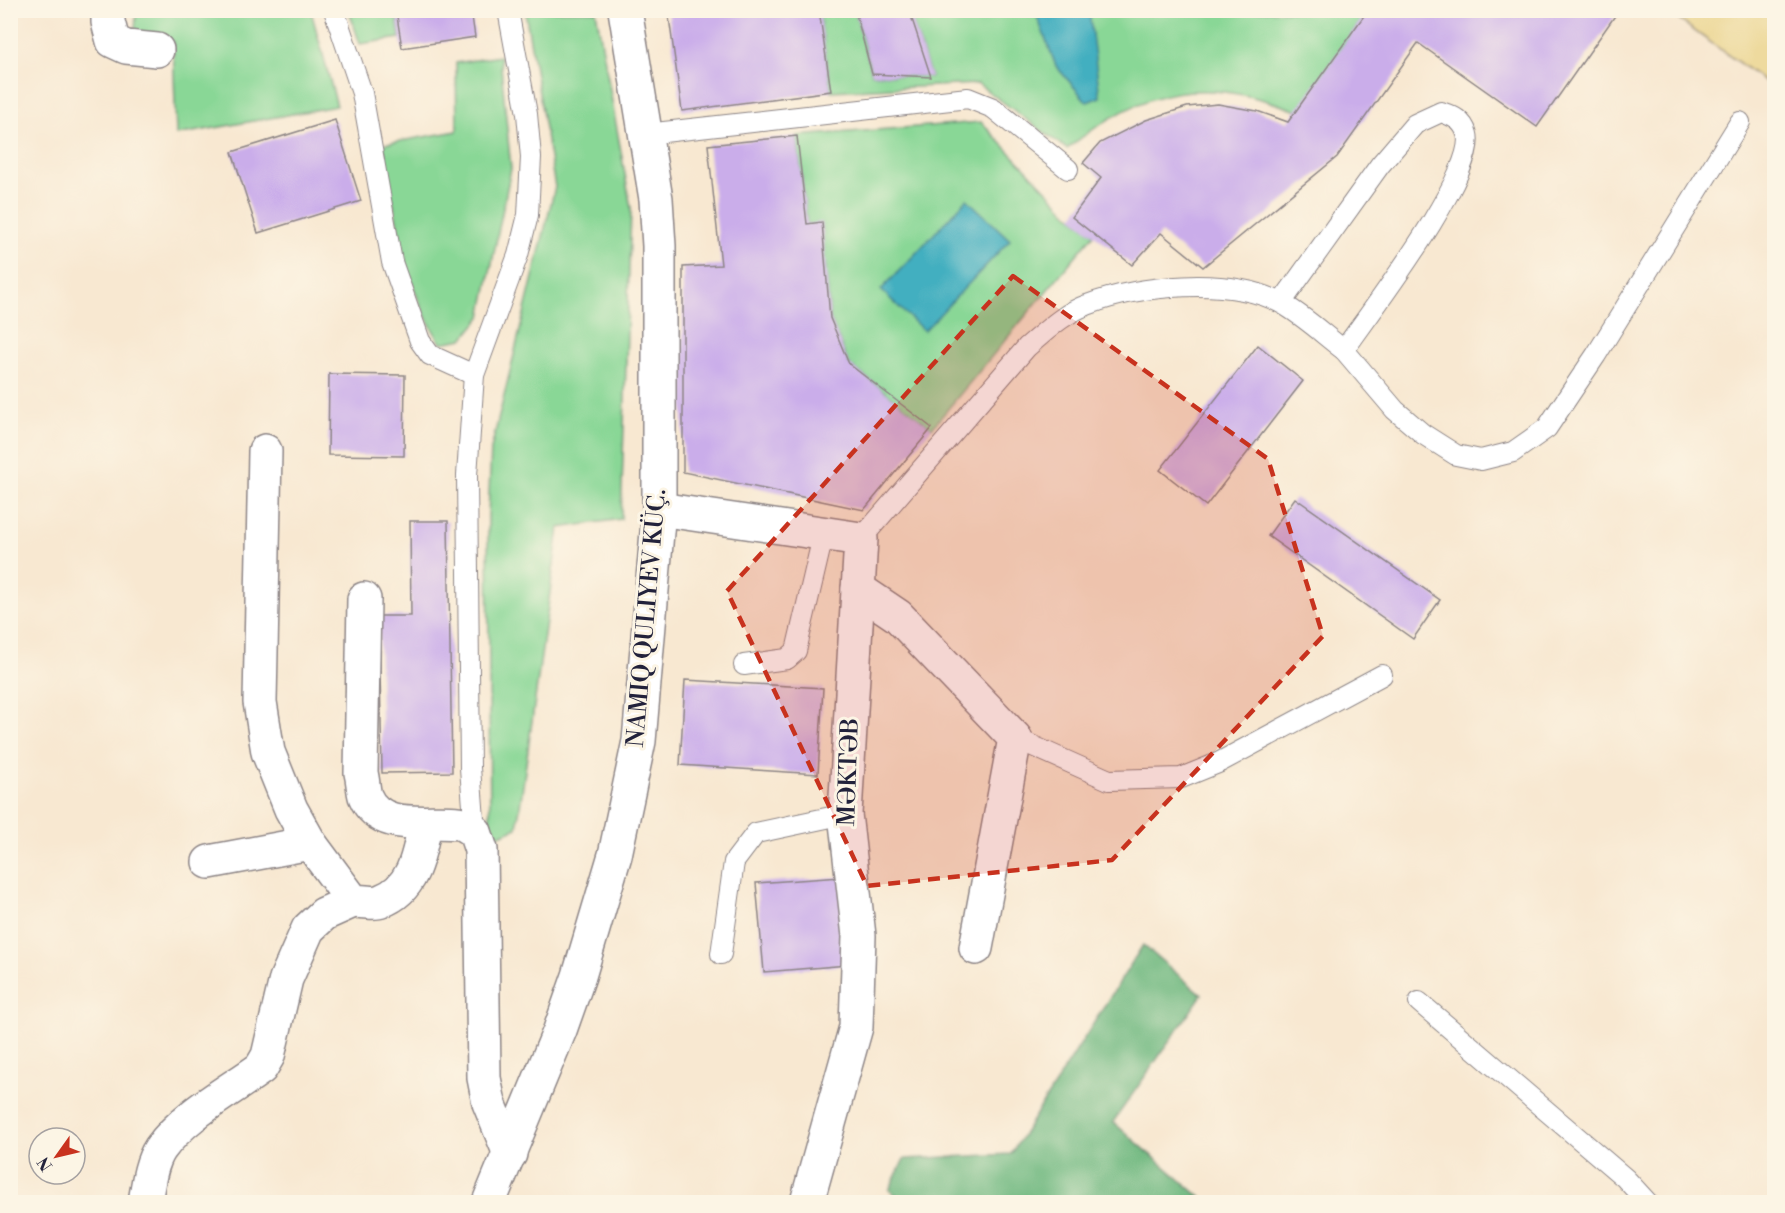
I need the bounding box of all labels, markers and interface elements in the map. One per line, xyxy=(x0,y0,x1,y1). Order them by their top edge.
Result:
street label: NAMIQ QULIYEV KÜÇ. xyxy=(620,488,673,748)
street label: MƏKTƏB xyxy=(832,717,866,827)
north arrow xyxy=(27,1126,87,1186)
text: N xyxy=(33,1153,57,1175)

